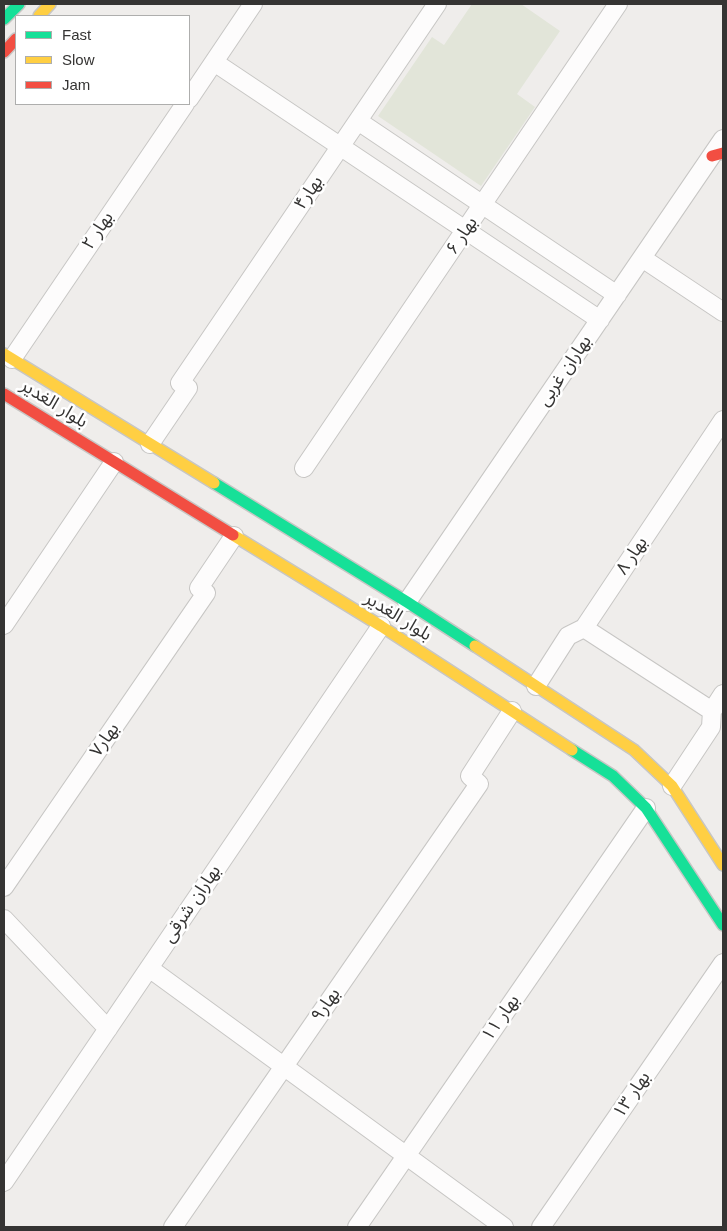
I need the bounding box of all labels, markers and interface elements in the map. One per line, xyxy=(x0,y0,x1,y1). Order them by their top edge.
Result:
legend xyxy=(15,15,190,105)
text: Fast xyxy=(62,26,91,43)
text: Slow xyxy=(62,51,95,68)
text: Jam xyxy=(62,76,90,93)
street label: بهار۴ xyxy=(290,172,328,214)
street label: بهار ۲ xyxy=(78,208,118,254)
street label: بهار ۶ xyxy=(442,213,482,259)
street label: بهاران غربی xyxy=(533,332,597,410)
street label: بلوار الغدیر xyxy=(16,375,92,433)
street label: بهار ۸ xyxy=(612,533,652,579)
street label: بلوار الغدیر xyxy=(360,588,436,646)
street label: بهار۷ xyxy=(86,719,124,761)
street label: بهاران شرقی xyxy=(158,861,226,947)
street label: بهار۹ xyxy=(307,984,345,1026)
street label: بهار ۱۱ xyxy=(477,991,525,1045)
street label: بهار ۱۳ xyxy=(609,1068,655,1122)

